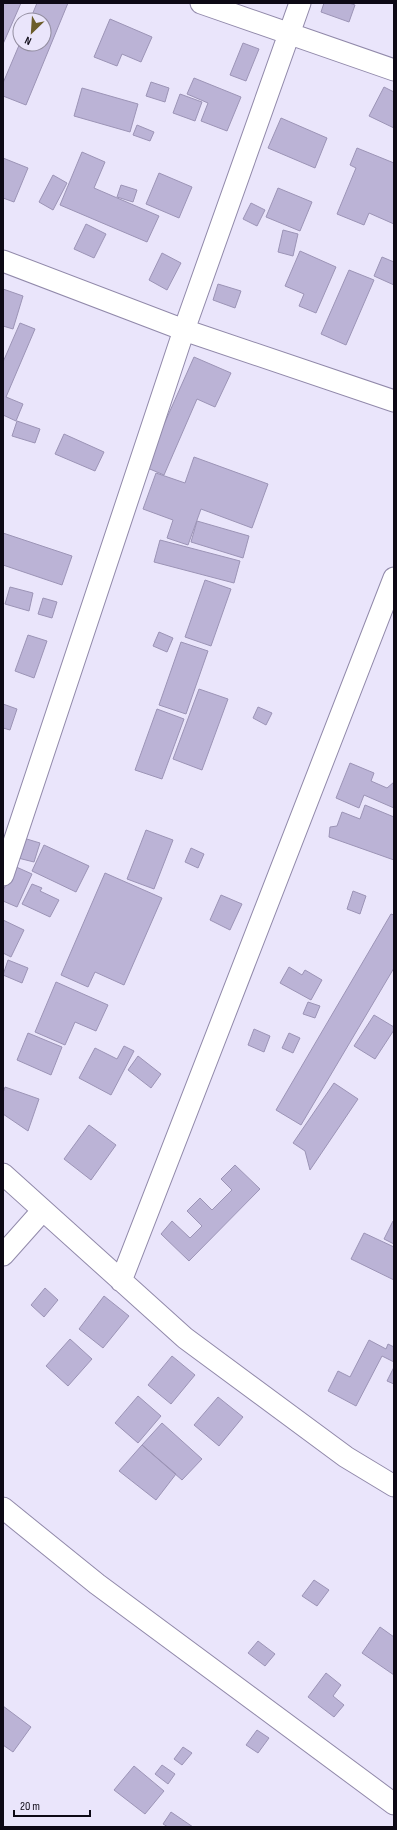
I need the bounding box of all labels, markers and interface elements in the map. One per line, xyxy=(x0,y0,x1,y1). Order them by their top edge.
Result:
north arrow xyxy=(12,12,52,52)
text: N xyxy=(22,33,33,48)
scale bar xyxy=(14,1792,90,1818)
text: 20 m xyxy=(20,1799,40,1814)

